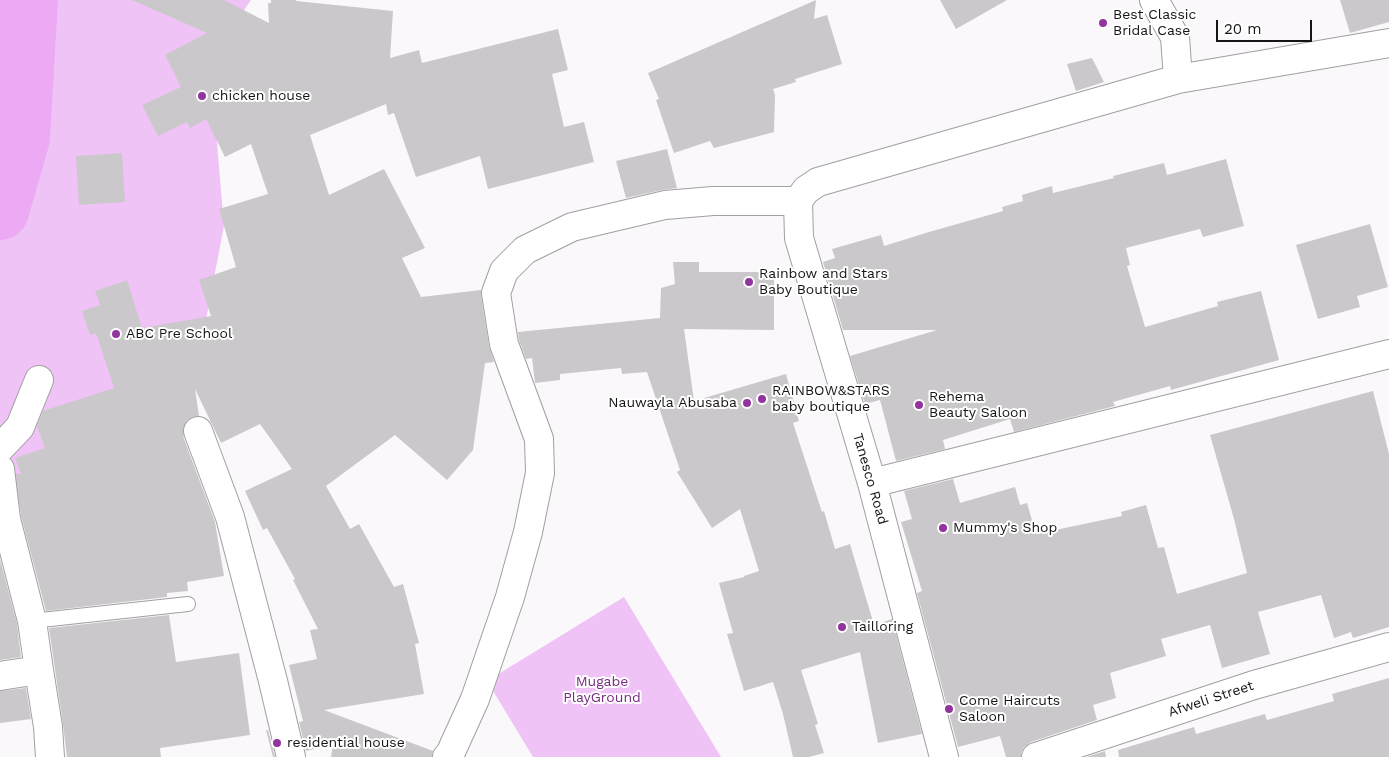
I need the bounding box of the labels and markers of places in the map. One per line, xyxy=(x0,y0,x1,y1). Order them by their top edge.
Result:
place label: Best Classic Bridal Case xyxy=(1113,7,1196,40)
marker: Best Classic Bridal Case xyxy=(1097,17,1109,29)
place label: chicken house xyxy=(212,88,310,104)
marker: chicken house xyxy=(196,90,208,102)
place label: Rainbow and Stars Baby Boutique xyxy=(759,266,888,298)
marker: Rainbow and Stars Baby Boutique xyxy=(743,276,755,288)
place label: ABC Pre School xyxy=(126,326,232,342)
marker: ABC Pre School xyxy=(110,328,122,340)
place label: RAINBOW&STARS baby boutique xyxy=(772,383,890,416)
place label: Rehema Beauty Saloon xyxy=(929,389,1027,422)
marker: RAINBOW&STARS baby boutique xyxy=(756,393,768,405)
place label: Nauwayla Abusaba xyxy=(608,395,737,411)
marker: Nauwayla Abusaba xyxy=(741,397,753,409)
marker: Rehema Beauty Saloon xyxy=(913,399,925,411)
place label: Mummy's Shop xyxy=(953,520,1057,536)
marker: Mummy's Shop xyxy=(937,522,949,534)
place label: Tailloring xyxy=(852,619,913,635)
marker: Tailloring xyxy=(836,621,848,633)
place label: Come Haircuts Saloon xyxy=(959,693,1060,726)
marker: Come Haircuts Saloon xyxy=(943,703,955,715)
place label: residential house xyxy=(287,735,405,751)
marker: residential house xyxy=(271,737,283,749)

